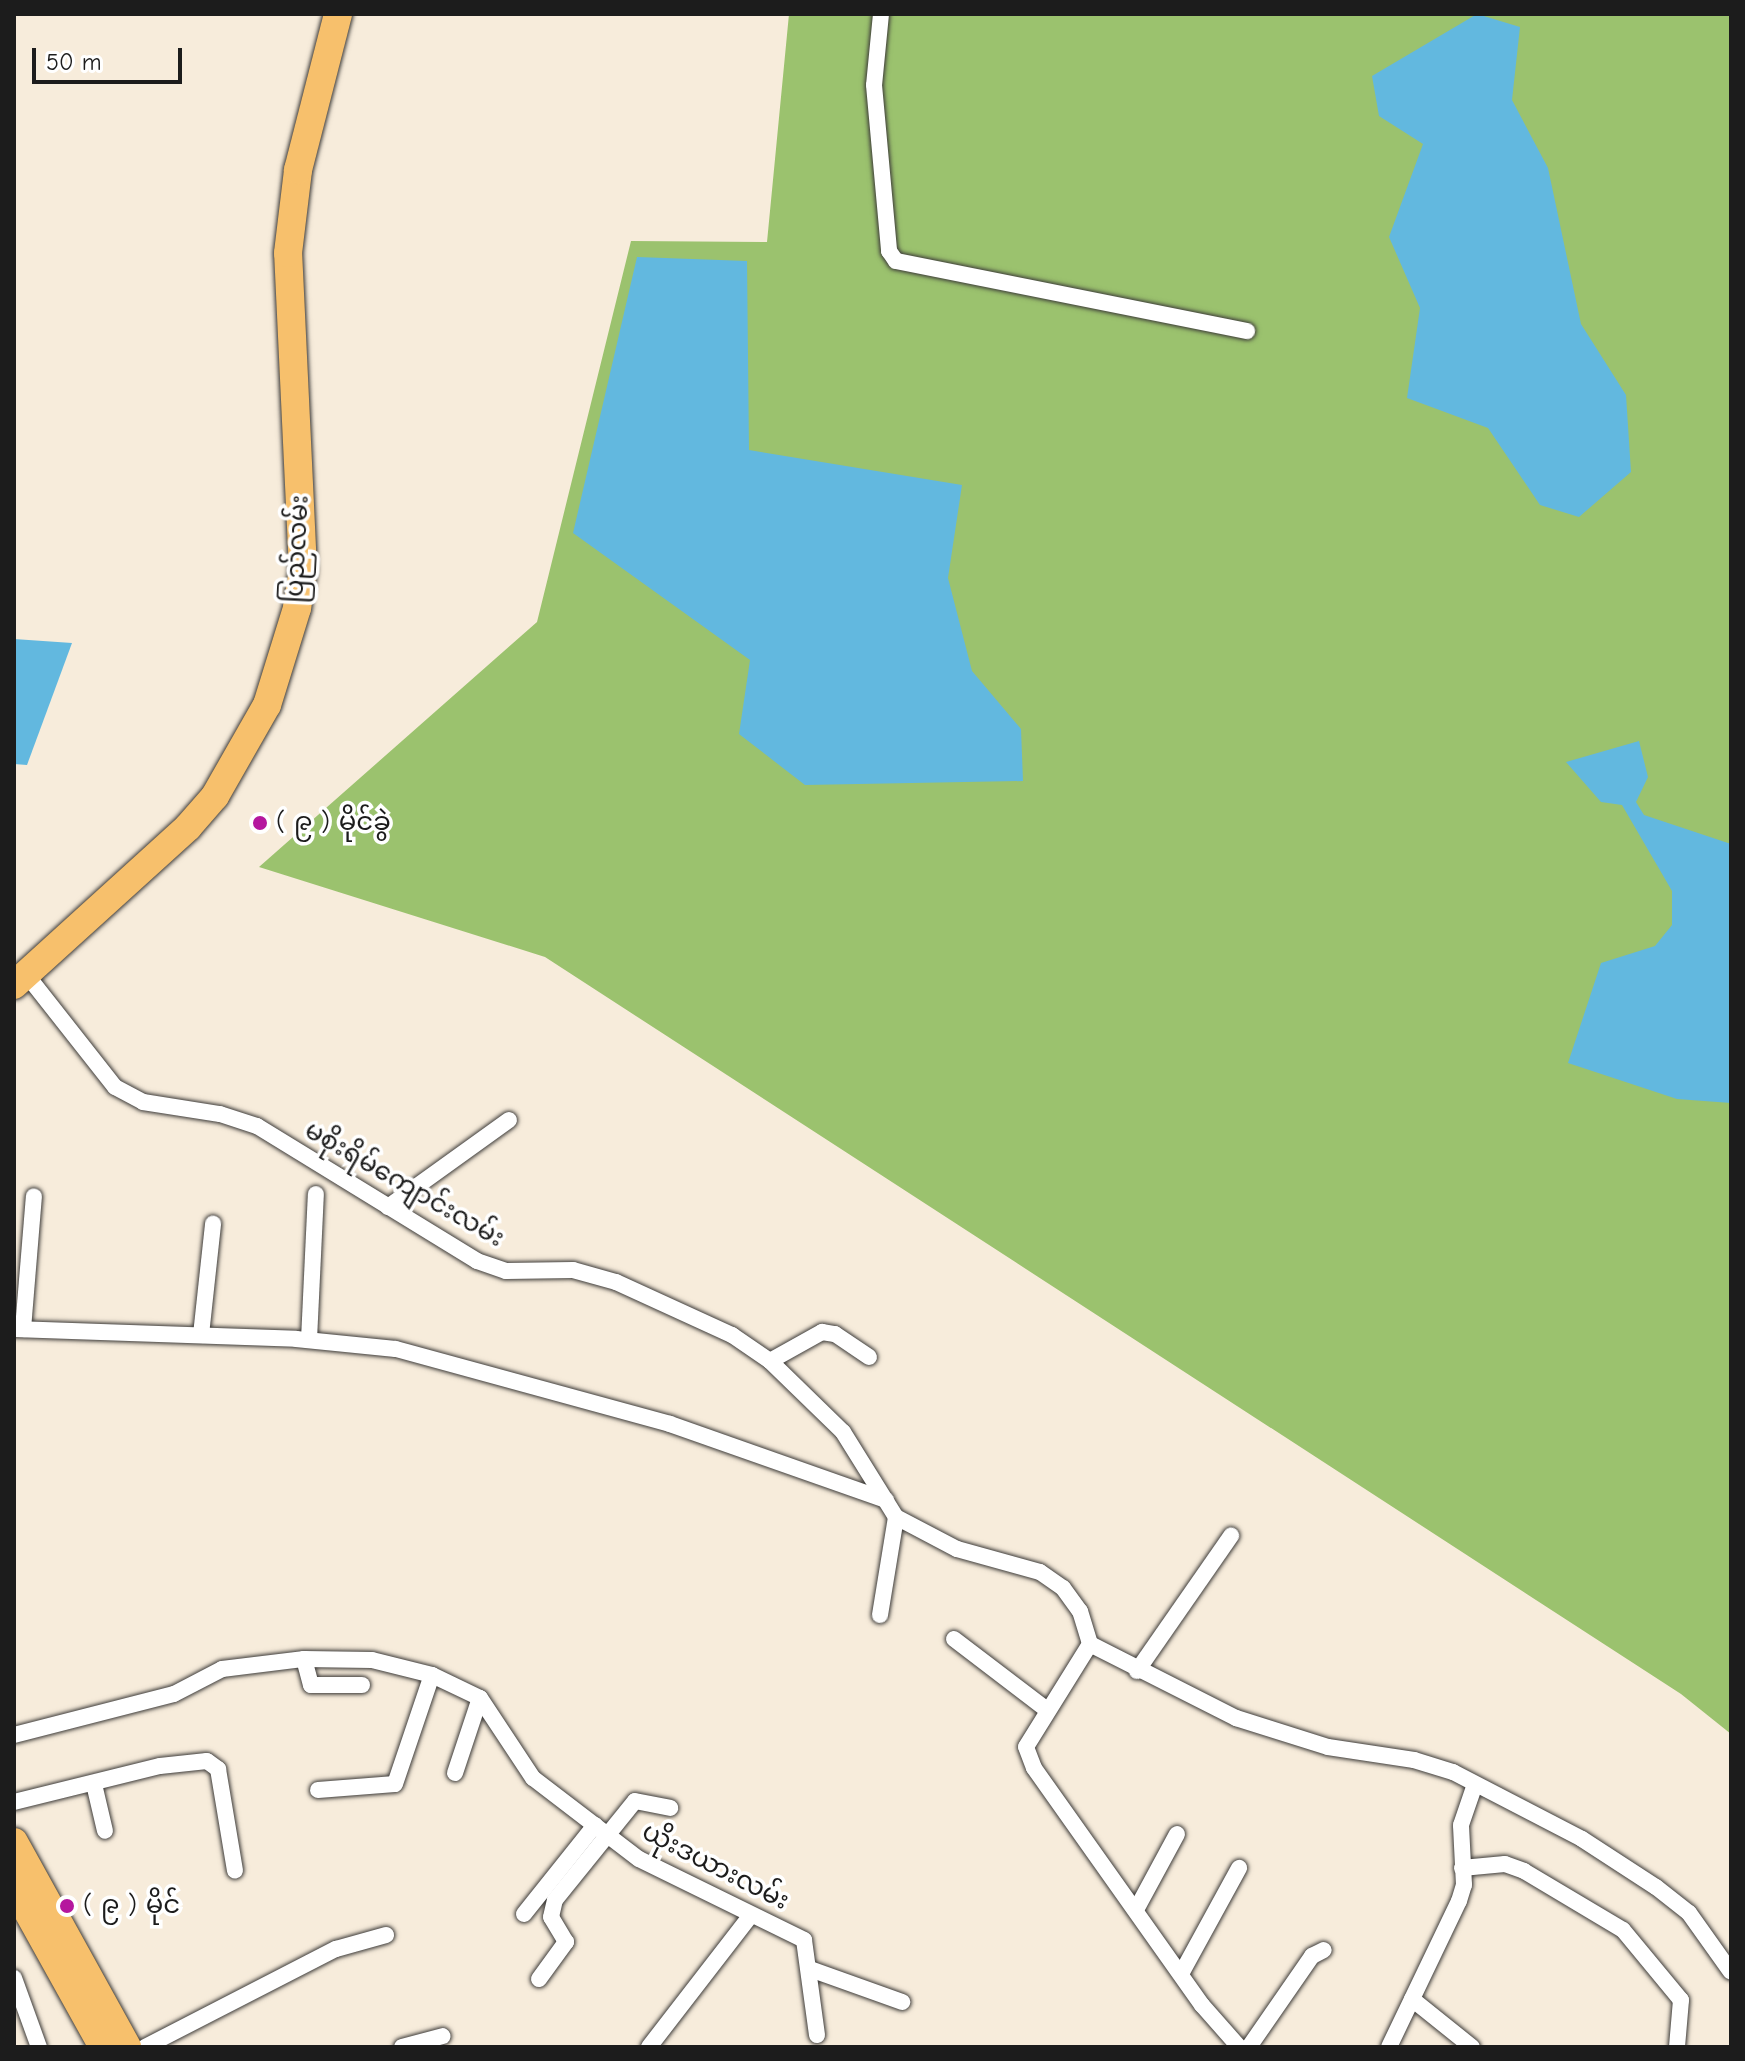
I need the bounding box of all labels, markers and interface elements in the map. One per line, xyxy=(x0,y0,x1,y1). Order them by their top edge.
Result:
scale bar xyxy=(36,32,186,82)
text: 50 m xyxy=(46,48,102,76)
street label: ပြည်လမ်း xyxy=(280,494,316,604)
place label: ( ၉ ) မိုင်ခွဲ xyxy=(276,807,391,839)
marker: ( ၉ ) မိုင်ခွဲ xyxy=(251,814,269,832)
street label: မစိုးရိမ်ကျောင်းလမ်း xyxy=(299,1115,509,1255)
street label: ယိုးဒယားလမ်း xyxy=(636,1817,794,1917)
place label: ( ၉ ) မိုင် xyxy=(83,1890,180,1922)
marker: ( ၉ ) မိုင် xyxy=(58,1897,76,1915)

